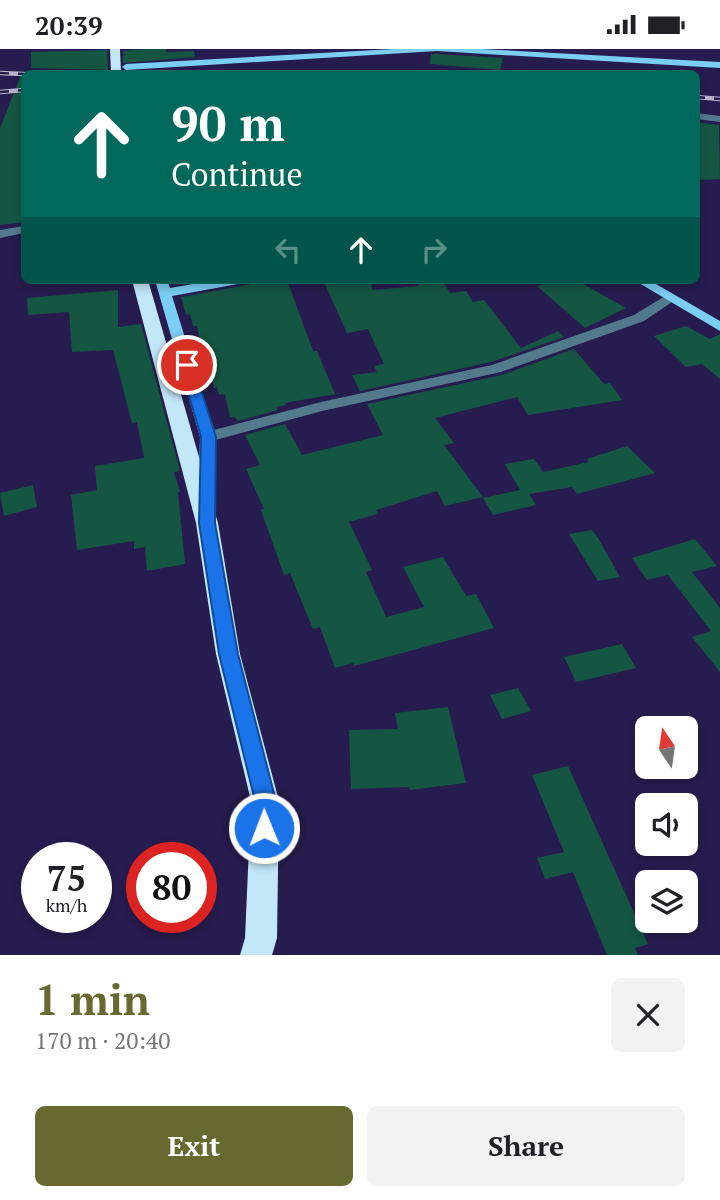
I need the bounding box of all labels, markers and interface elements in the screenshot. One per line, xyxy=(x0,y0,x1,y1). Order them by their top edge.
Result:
text: 20:39 xyxy=(35,8,103,42)
text: 90 m xyxy=(171,90,285,155)
icon: ahead xyxy=(56,98,147,189)
text: Continue xyxy=(171,153,303,195)
icon: left xyxy=(269,231,307,269)
icon: ahead xyxy=(342,231,380,269)
icon: right xyxy=(415,231,453,269)
pin xyxy=(157,335,217,395)
icon: arrive xyxy=(168,346,206,384)
north arrow xyxy=(635,716,698,779)
map controls xyxy=(635,716,698,933)
position arrow xyxy=(227,791,301,865)
button: sound xyxy=(635,793,698,856)
speed limit sign: 80 xyxy=(126,842,217,933)
text: 75 xyxy=(47,855,86,901)
button: layers xyxy=(635,870,698,933)
text: km/h xyxy=(46,893,87,917)
text: 1 min xyxy=(35,971,150,1027)
button: close xyxy=(611,978,685,1052)
text: 170 m · 20:40 xyxy=(35,1025,170,1056)
button: Exit xyxy=(35,1106,353,1186)
button: Share xyxy=(367,1106,685,1186)

